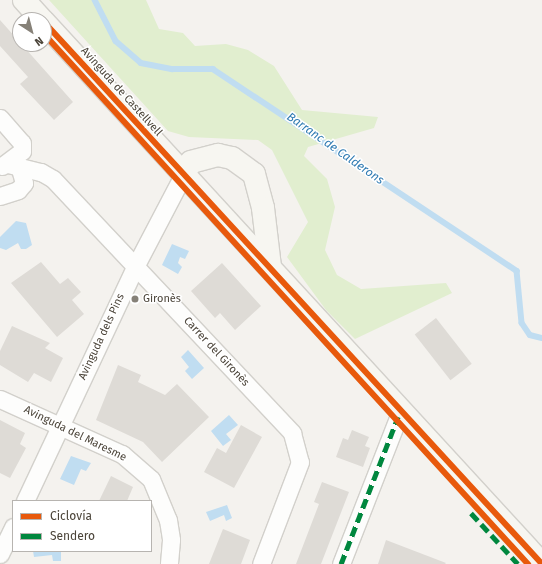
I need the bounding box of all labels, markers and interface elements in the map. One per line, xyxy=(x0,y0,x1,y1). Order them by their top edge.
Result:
north arrow xyxy=(12,12,52,52)
text: N xyxy=(32,34,46,49)
street label: Avinguda de Castellvell xyxy=(78,45,164,139)
water label: Barranc de Calderons xyxy=(284,110,386,188)
street label: Avinguda dels Pins xyxy=(76,292,128,382)
place label: Gironès xyxy=(143,292,181,306)
marker: Gironès xyxy=(130,294,140,304)
street label: Carrer del Gironès xyxy=(180,315,252,389)
street label: Avinguda del Maresme xyxy=(22,403,128,465)
legend xyxy=(12,500,152,552)
text: Ciclovía xyxy=(50,509,92,523)
text: Sendero xyxy=(50,529,95,543)

